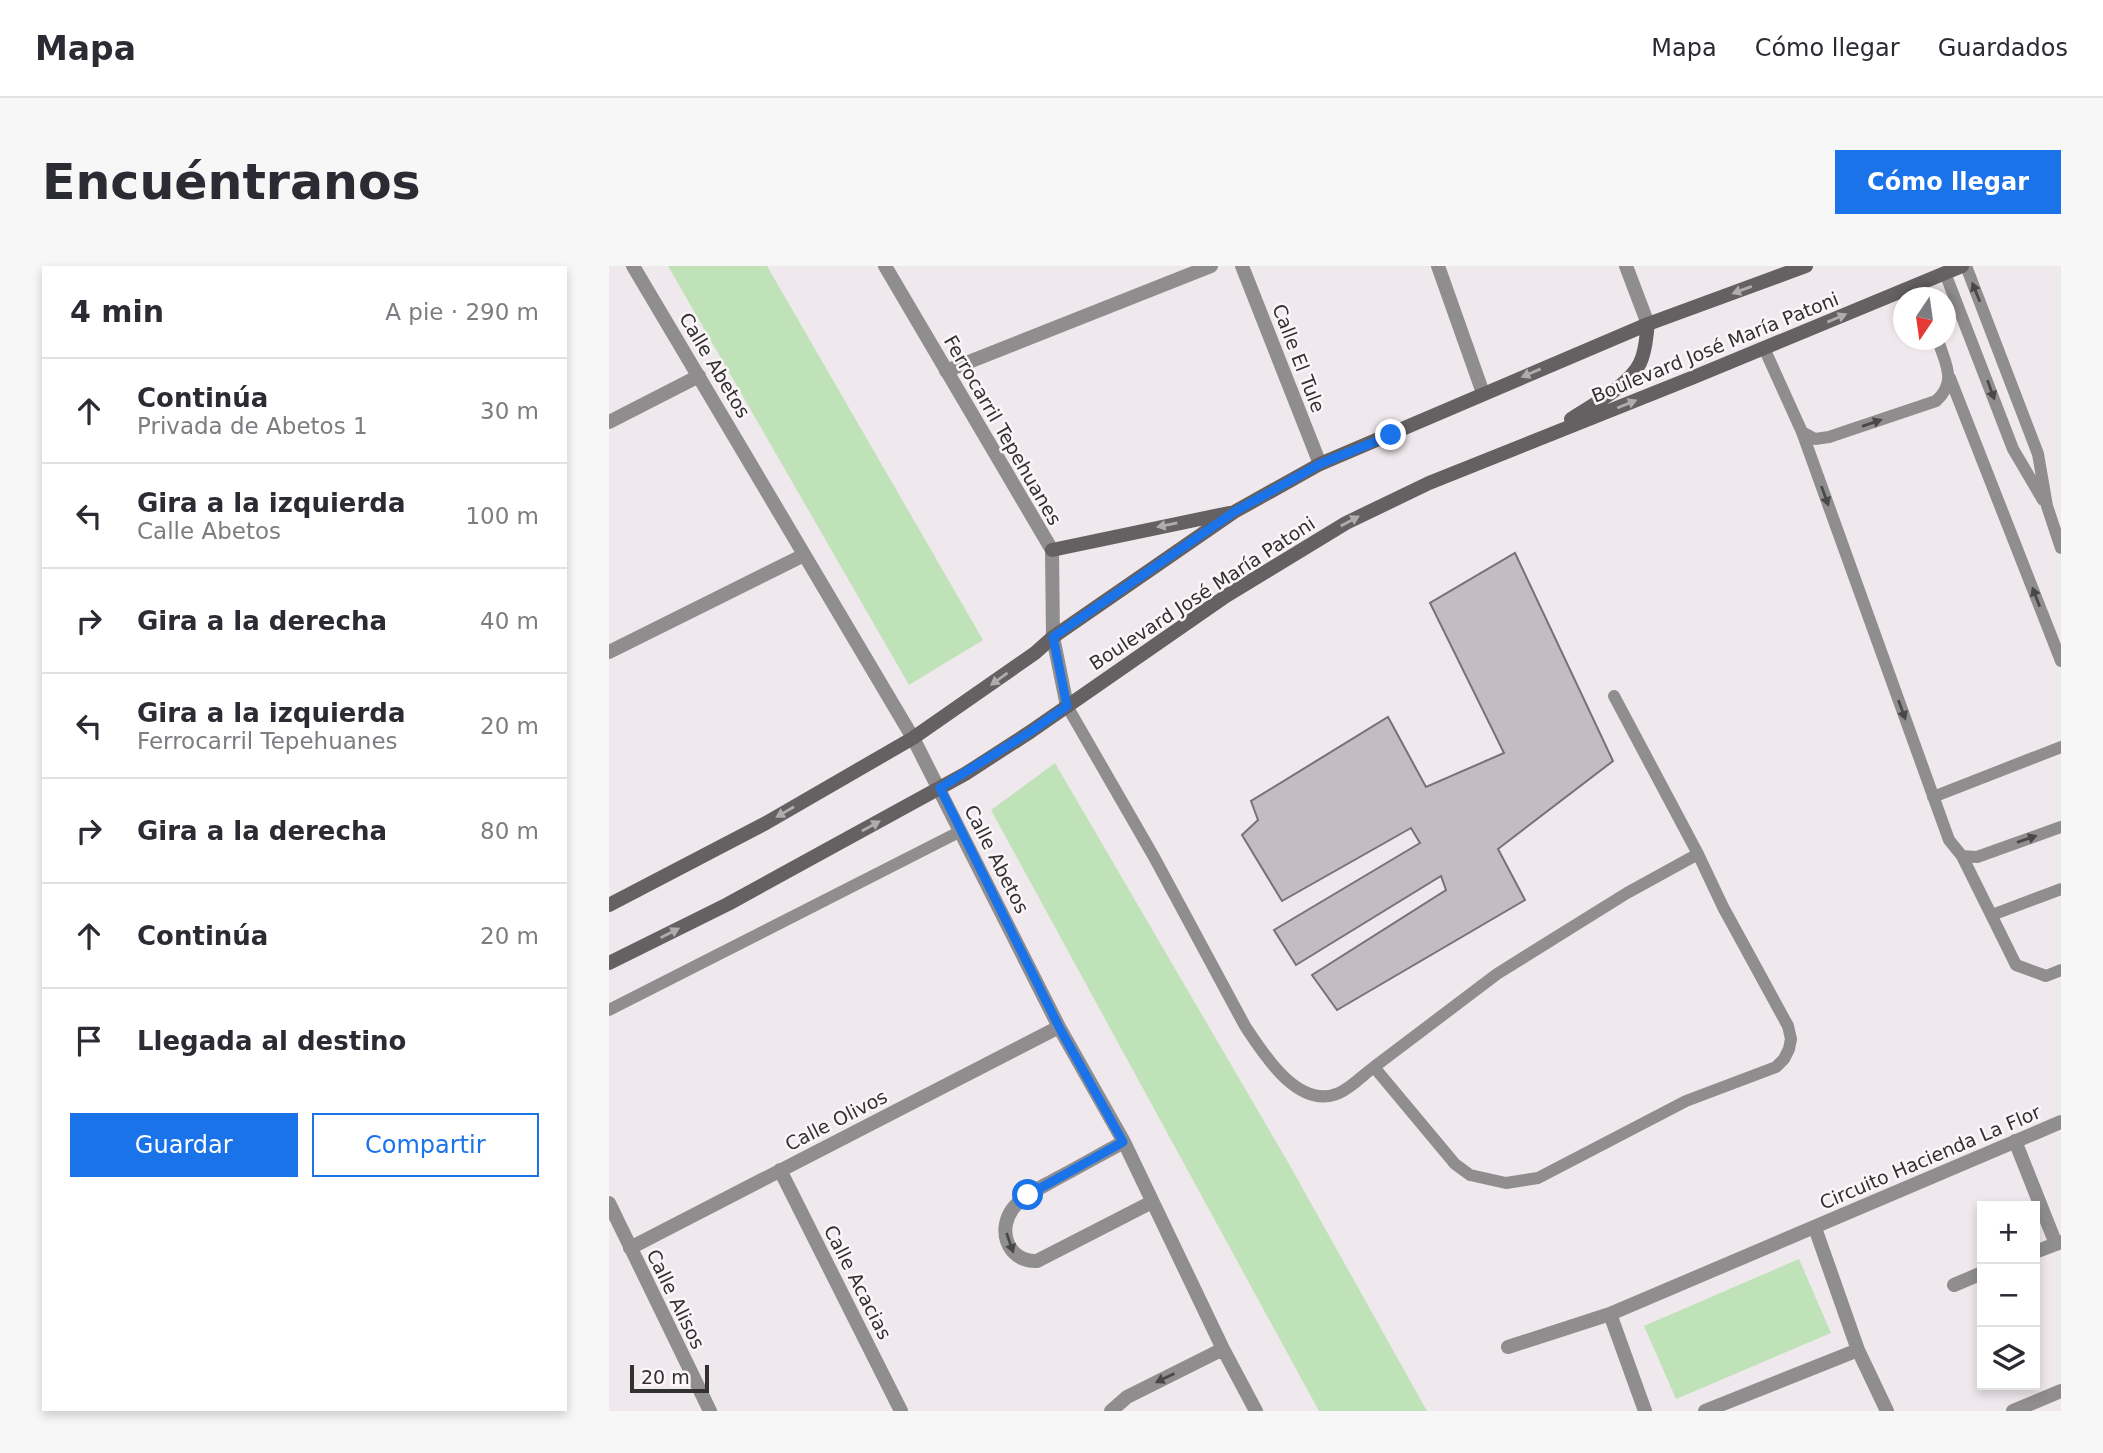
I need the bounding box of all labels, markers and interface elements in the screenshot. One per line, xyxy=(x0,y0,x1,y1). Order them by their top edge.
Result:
text: Mapa xyxy=(35,29,136,68)
text: Mapa xyxy=(1651,34,1717,62)
text: Cómo llegar xyxy=(1755,34,1900,62)
text: Guardados xyxy=(1938,34,2068,62)
button: Cómo llegar xyxy=(1835,150,2061,214)
text: Encuéntranos xyxy=(42,154,421,211)
one-way arrow xyxy=(1971,282,1982,303)
one-way arrow xyxy=(1732,284,1753,295)
street label: Boulevard José María Patoni xyxy=(1588,287,1842,407)
north arrow xyxy=(1893,287,1956,350)
text: 4 min xyxy=(70,294,164,329)
text: A pie · 290 m xyxy=(385,299,539,325)
street label: Calle El Tule xyxy=(1268,301,1330,415)
street label: Calle Abetos xyxy=(675,308,755,422)
one-way arrow xyxy=(1827,312,1848,323)
street label: Ferrocarril Tepehuanes xyxy=(940,331,1066,529)
one-way arrow xyxy=(1520,368,1541,379)
one-way arrow xyxy=(1985,380,1996,401)
text: Continúa xyxy=(137,383,268,413)
icon: ahead xyxy=(70,392,108,430)
text: 30 m xyxy=(480,398,539,424)
one-way arrow xyxy=(1616,398,1637,409)
text: Privada de Abetos 1 xyxy=(137,413,368,439)
one-way arrow xyxy=(1861,417,1882,428)
route end xyxy=(1375,419,1406,450)
one-way arrow xyxy=(1820,485,1831,506)
text: Gira a la izquierda xyxy=(137,488,405,518)
icon: left xyxy=(70,497,108,535)
text: 100 m xyxy=(465,503,539,529)
street label: Boulevard José María Patoni xyxy=(1085,512,1319,674)
one-way arrow xyxy=(1340,515,1359,527)
text: Calle Abetos xyxy=(137,518,281,544)
one-way arrow xyxy=(1156,520,1178,531)
one-way arrow xyxy=(2031,587,2042,608)
icon: right xyxy=(70,602,108,640)
text: Gira a la derecha xyxy=(137,606,387,636)
text: 40 m xyxy=(480,608,539,634)
one-way arrow xyxy=(990,671,1008,685)
text: Gira a la izquierda xyxy=(137,698,405,728)
one-way arrow xyxy=(1897,699,1908,720)
icon: left xyxy=(70,707,108,745)
text: 20 m xyxy=(480,713,539,739)
text: Ferrocarril Tepehuanes xyxy=(137,728,398,754)
street label: Calle Abetos xyxy=(960,801,1034,917)
one-way arrow xyxy=(775,806,795,818)
icon: right xyxy=(70,812,108,850)
text: Gira a la derecha xyxy=(137,816,387,846)
text: 80 m xyxy=(480,818,539,844)
one-way arrow xyxy=(861,820,880,832)
one-way arrow xyxy=(2017,833,2038,844)
icon: ahead xyxy=(70,917,108,955)
text: Continúa xyxy=(137,921,268,951)
text: 20 m xyxy=(480,923,539,949)
one-way arrow xyxy=(660,927,680,938)
icon: arrive xyxy=(70,1022,108,1060)
text: Llegada al destino xyxy=(137,1026,406,1056)
street label: Calle Olivos xyxy=(781,1085,891,1155)
street label: Circuito Hacienda La Flor xyxy=(1816,1100,2044,1214)
button: Guardar xyxy=(70,1113,298,1177)
button: Compartir xyxy=(312,1113,539,1177)
route start xyxy=(1012,1179,1043,1210)
map controls xyxy=(1977,1201,2040,1390)
button: + xyxy=(1977,1201,2040,1264)
street label: Calle Acacias xyxy=(820,1221,896,1343)
one-way arrow xyxy=(1005,1233,1016,1254)
street label: Calle Alisos xyxy=(642,1246,710,1352)
button: − xyxy=(1977,1264,2040,1327)
button: layers xyxy=(1977,1327,2040,1390)
scale bar xyxy=(630,1362,709,1394)
text: 20 m xyxy=(641,1366,690,1388)
one-way arrow xyxy=(1155,1372,1175,1383)

